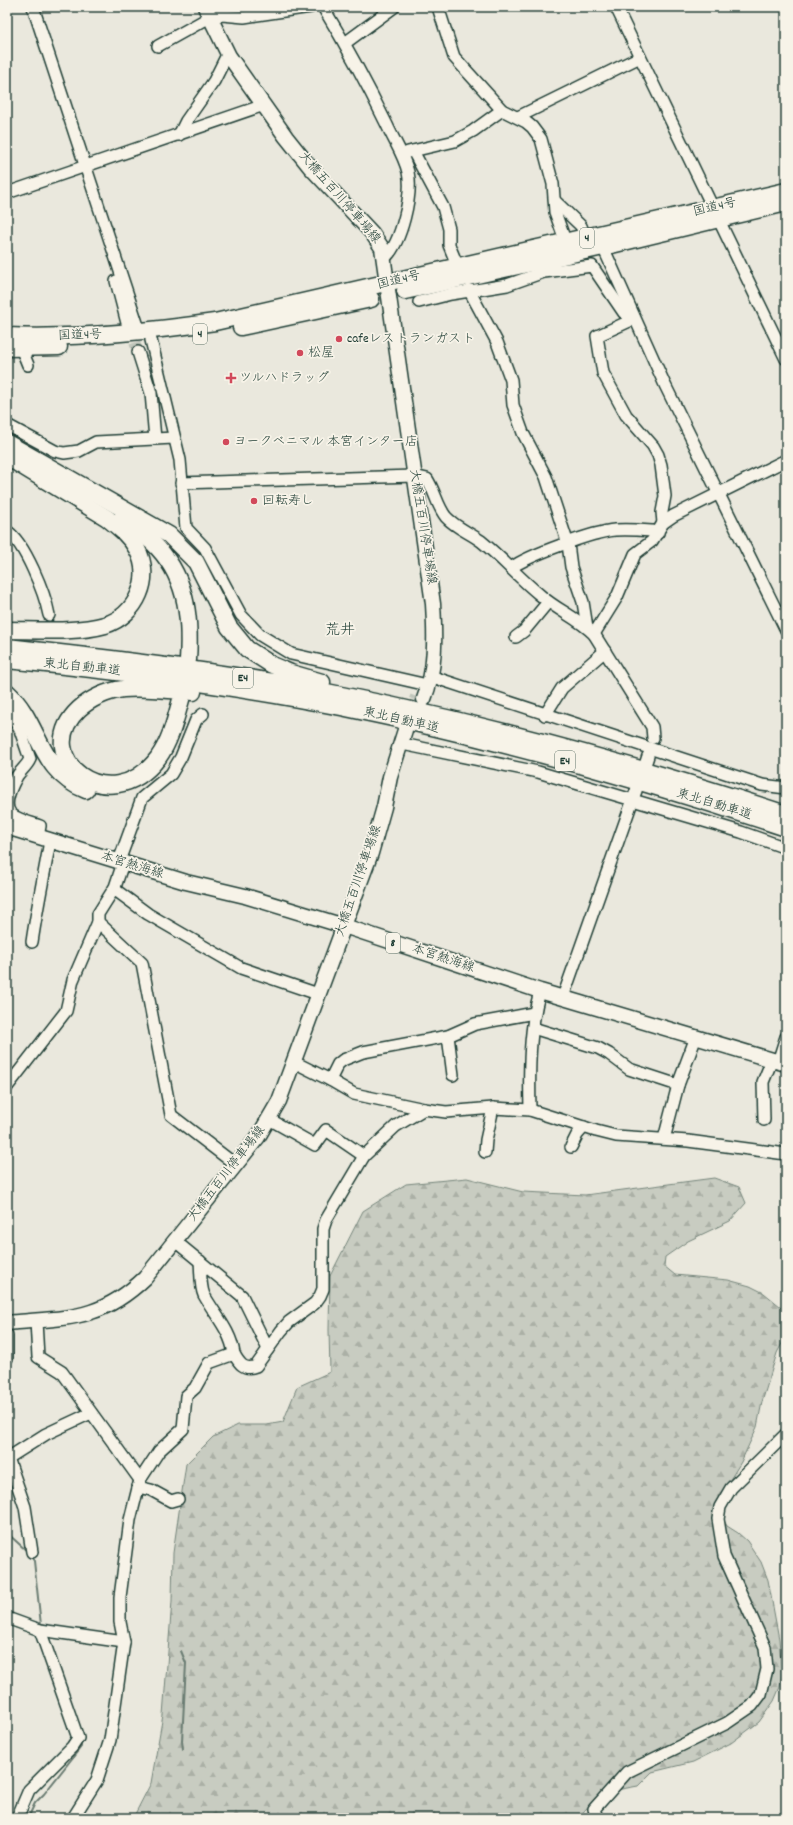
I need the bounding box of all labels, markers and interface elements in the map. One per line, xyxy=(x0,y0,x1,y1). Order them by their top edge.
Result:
street label: 大橋五百川停車場線 xyxy=(293,148,385,249)
street label: 国道4号 xyxy=(691,194,739,222)
road number: 4 xyxy=(580,228,594,248)
street label: 国道4号 xyxy=(375,267,423,295)
road number: 4 xyxy=(193,324,207,344)
street label: 国道4号 xyxy=(57,326,103,346)
place label: cafeレストランガスト xyxy=(347,330,475,349)
marker: cafeレストランガスト xyxy=(334,334,344,344)
place label: 松屋 xyxy=(308,344,334,363)
marker: 松屋 xyxy=(295,348,305,358)
place label: ツルハドラッグ xyxy=(239,369,329,388)
marker: ツルハドラッグ xyxy=(226,373,236,383)
place label: ヨークベニマル 本宮インター店 xyxy=(234,433,417,452)
marker: ヨークベニマル 本宮インター店 xyxy=(221,437,231,447)
street label: 大橋五百川停車場線 xyxy=(403,468,441,587)
place label: 回転寿し xyxy=(262,492,314,511)
marker: 回転寿し xyxy=(249,496,259,506)
district label: 荒井 xyxy=(325,620,355,642)
street label: 東北自動車道 xyxy=(42,654,122,682)
road number: E4 xyxy=(233,668,253,688)
street label: 東北自動車道 xyxy=(361,703,441,739)
road number: E4 xyxy=(555,751,575,771)
street label: 東北自動車道 xyxy=(674,785,754,825)
street label: 大橋五百川停車場線 xyxy=(331,822,387,939)
street label: 本宮熱海線 xyxy=(98,847,167,885)
road number: 8 xyxy=(386,933,400,953)
street label: 本宮熱海線 xyxy=(409,940,478,978)
street label: 大橋五百川停車場線 xyxy=(183,1121,271,1226)

